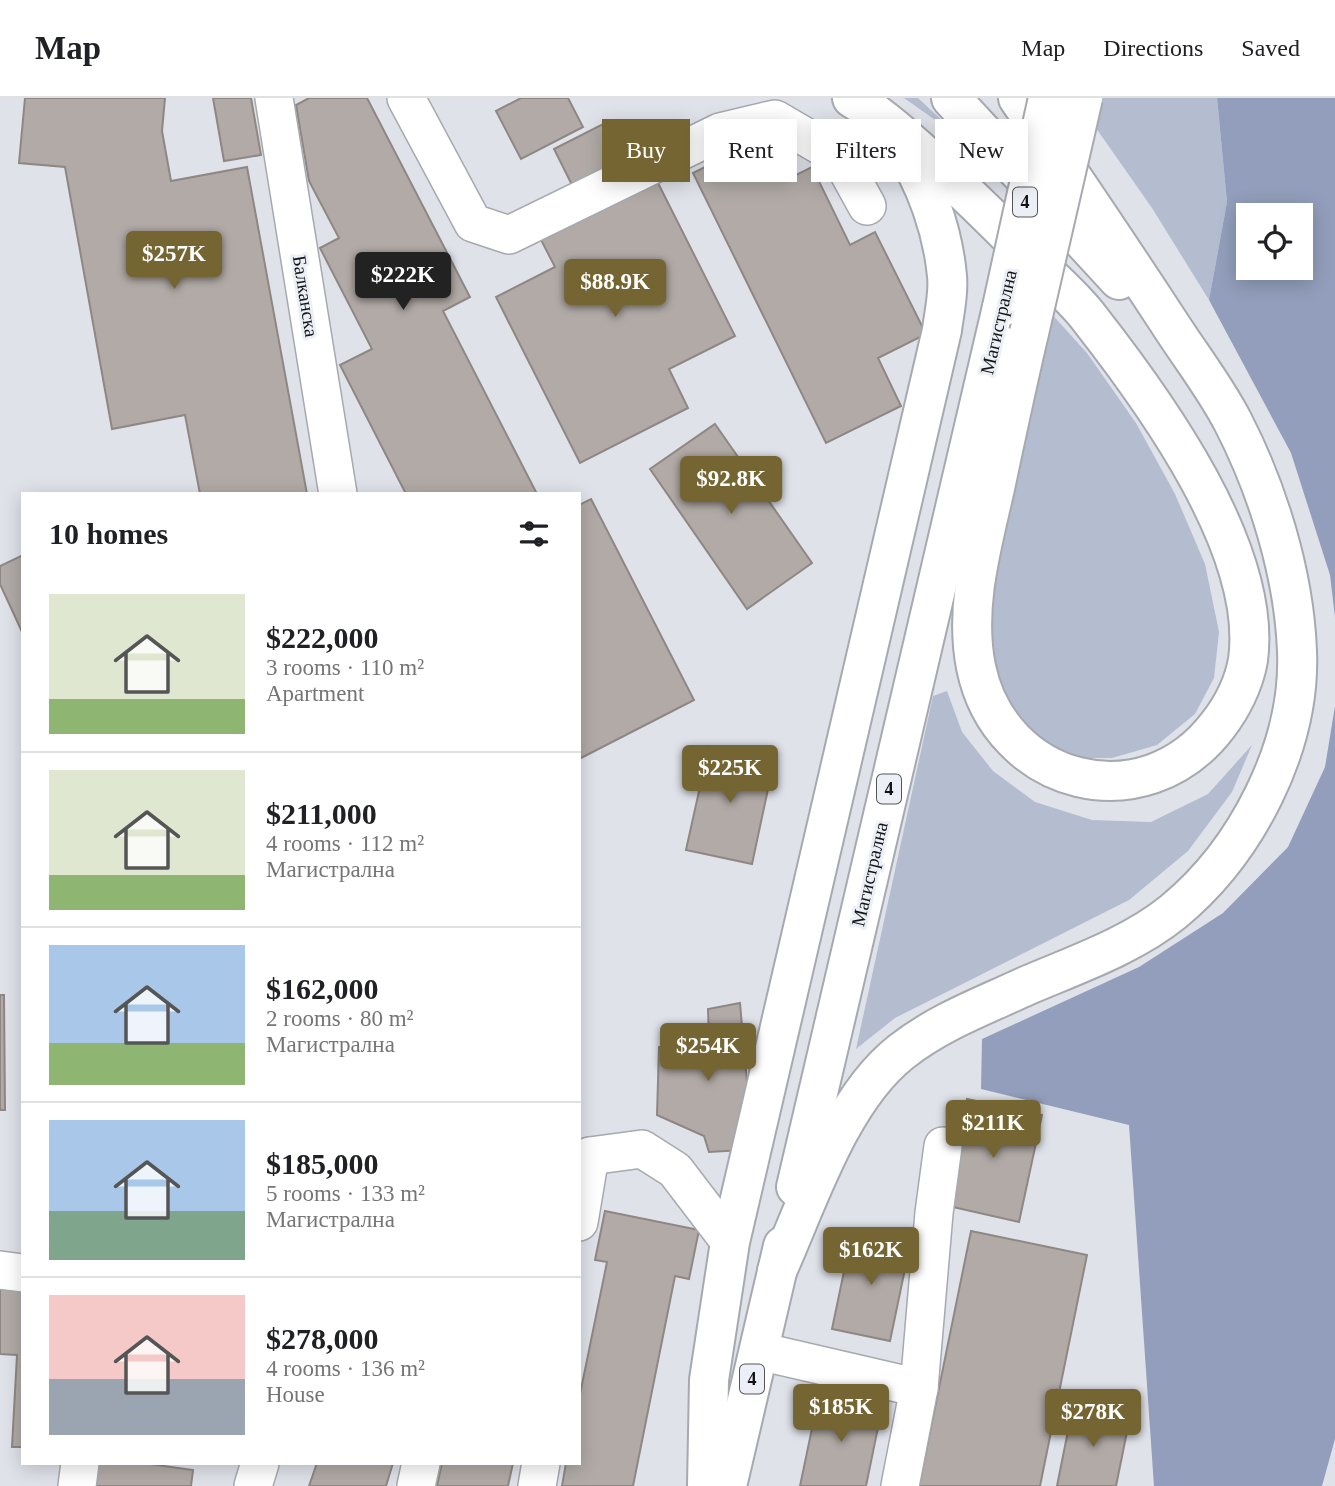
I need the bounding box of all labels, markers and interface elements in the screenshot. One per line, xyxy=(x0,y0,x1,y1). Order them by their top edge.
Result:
text: Map xyxy=(35,30,101,66)
text: Map xyxy=(1021,35,1065,61)
text: Directions xyxy=(1103,35,1203,61)
text: Saved xyxy=(1241,35,1300,61)
chip: Buy xyxy=(602,119,690,182)
chip: Rent xyxy=(704,119,797,182)
chip: Filters xyxy=(811,119,921,182)
chip: New xyxy=(935,119,1028,182)
road number: 4 xyxy=(1013,188,1037,217)
map controls xyxy=(1236,203,1313,280)
button: locate xyxy=(1236,203,1313,280)
pin: $257K xyxy=(125,232,223,291)
text: $257K xyxy=(142,241,206,266)
pin: $222K xyxy=(354,252,452,312)
street label: Балканска xyxy=(289,254,322,339)
pin: $88.9K xyxy=(558,260,672,319)
text: $222K xyxy=(371,262,435,287)
street label: Магистрална xyxy=(976,267,1021,376)
text: $88.9K xyxy=(580,269,650,294)
pin: $92.8K xyxy=(674,456,788,516)
text: $92.8K xyxy=(696,466,766,491)
icon: filters xyxy=(515,515,553,553)
text: 10 homes xyxy=(49,517,168,550)
text: $222,000 xyxy=(266,621,379,654)
icon: home xyxy=(105,622,189,706)
text: 3 rooms · 110 m² xyxy=(266,655,424,680)
text: Apartment xyxy=(266,681,364,706)
pin: $225K xyxy=(681,746,779,805)
text: $225K xyxy=(698,755,762,780)
road number: 4 xyxy=(877,774,901,804)
text: $211,000 xyxy=(266,797,377,830)
icon: home xyxy=(105,798,189,882)
street label: Магистрална xyxy=(847,819,892,928)
text: 4 rooms · 112 m² xyxy=(266,831,424,856)
text: Магистрална xyxy=(266,857,395,882)
text: $162,000 xyxy=(266,972,379,1005)
icon: home xyxy=(105,973,189,1057)
text: 2 rooms · 80 m² xyxy=(266,1006,413,1031)
pin: $254K xyxy=(659,1024,757,1083)
text: Магистрална xyxy=(266,1032,395,1057)
text: $254K xyxy=(676,1033,740,1058)
pin: $211K xyxy=(944,1100,1042,1160)
text: $211K xyxy=(962,1110,1024,1135)
text: $185,000 xyxy=(266,1147,379,1180)
icon: home xyxy=(105,1148,189,1232)
text: 5 rooms · 133 m² xyxy=(266,1181,425,1206)
text: Магистрална xyxy=(266,1207,395,1232)
pin: $162K xyxy=(822,1228,920,1287)
text: $162K xyxy=(839,1237,903,1262)
text: $278,000 xyxy=(266,1322,379,1355)
icon: home xyxy=(105,1323,189,1407)
text: 4 rooms · 136 m² xyxy=(266,1356,425,1381)
road number: 4 xyxy=(740,1364,764,1394)
text: House xyxy=(266,1382,325,1407)
pin: $185K xyxy=(792,1384,890,1444)
pin: $278K xyxy=(1044,1390,1142,1449)
text: $185K xyxy=(809,1394,873,1419)
text: $278K xyxy=(1061,1399,1125,1424)

